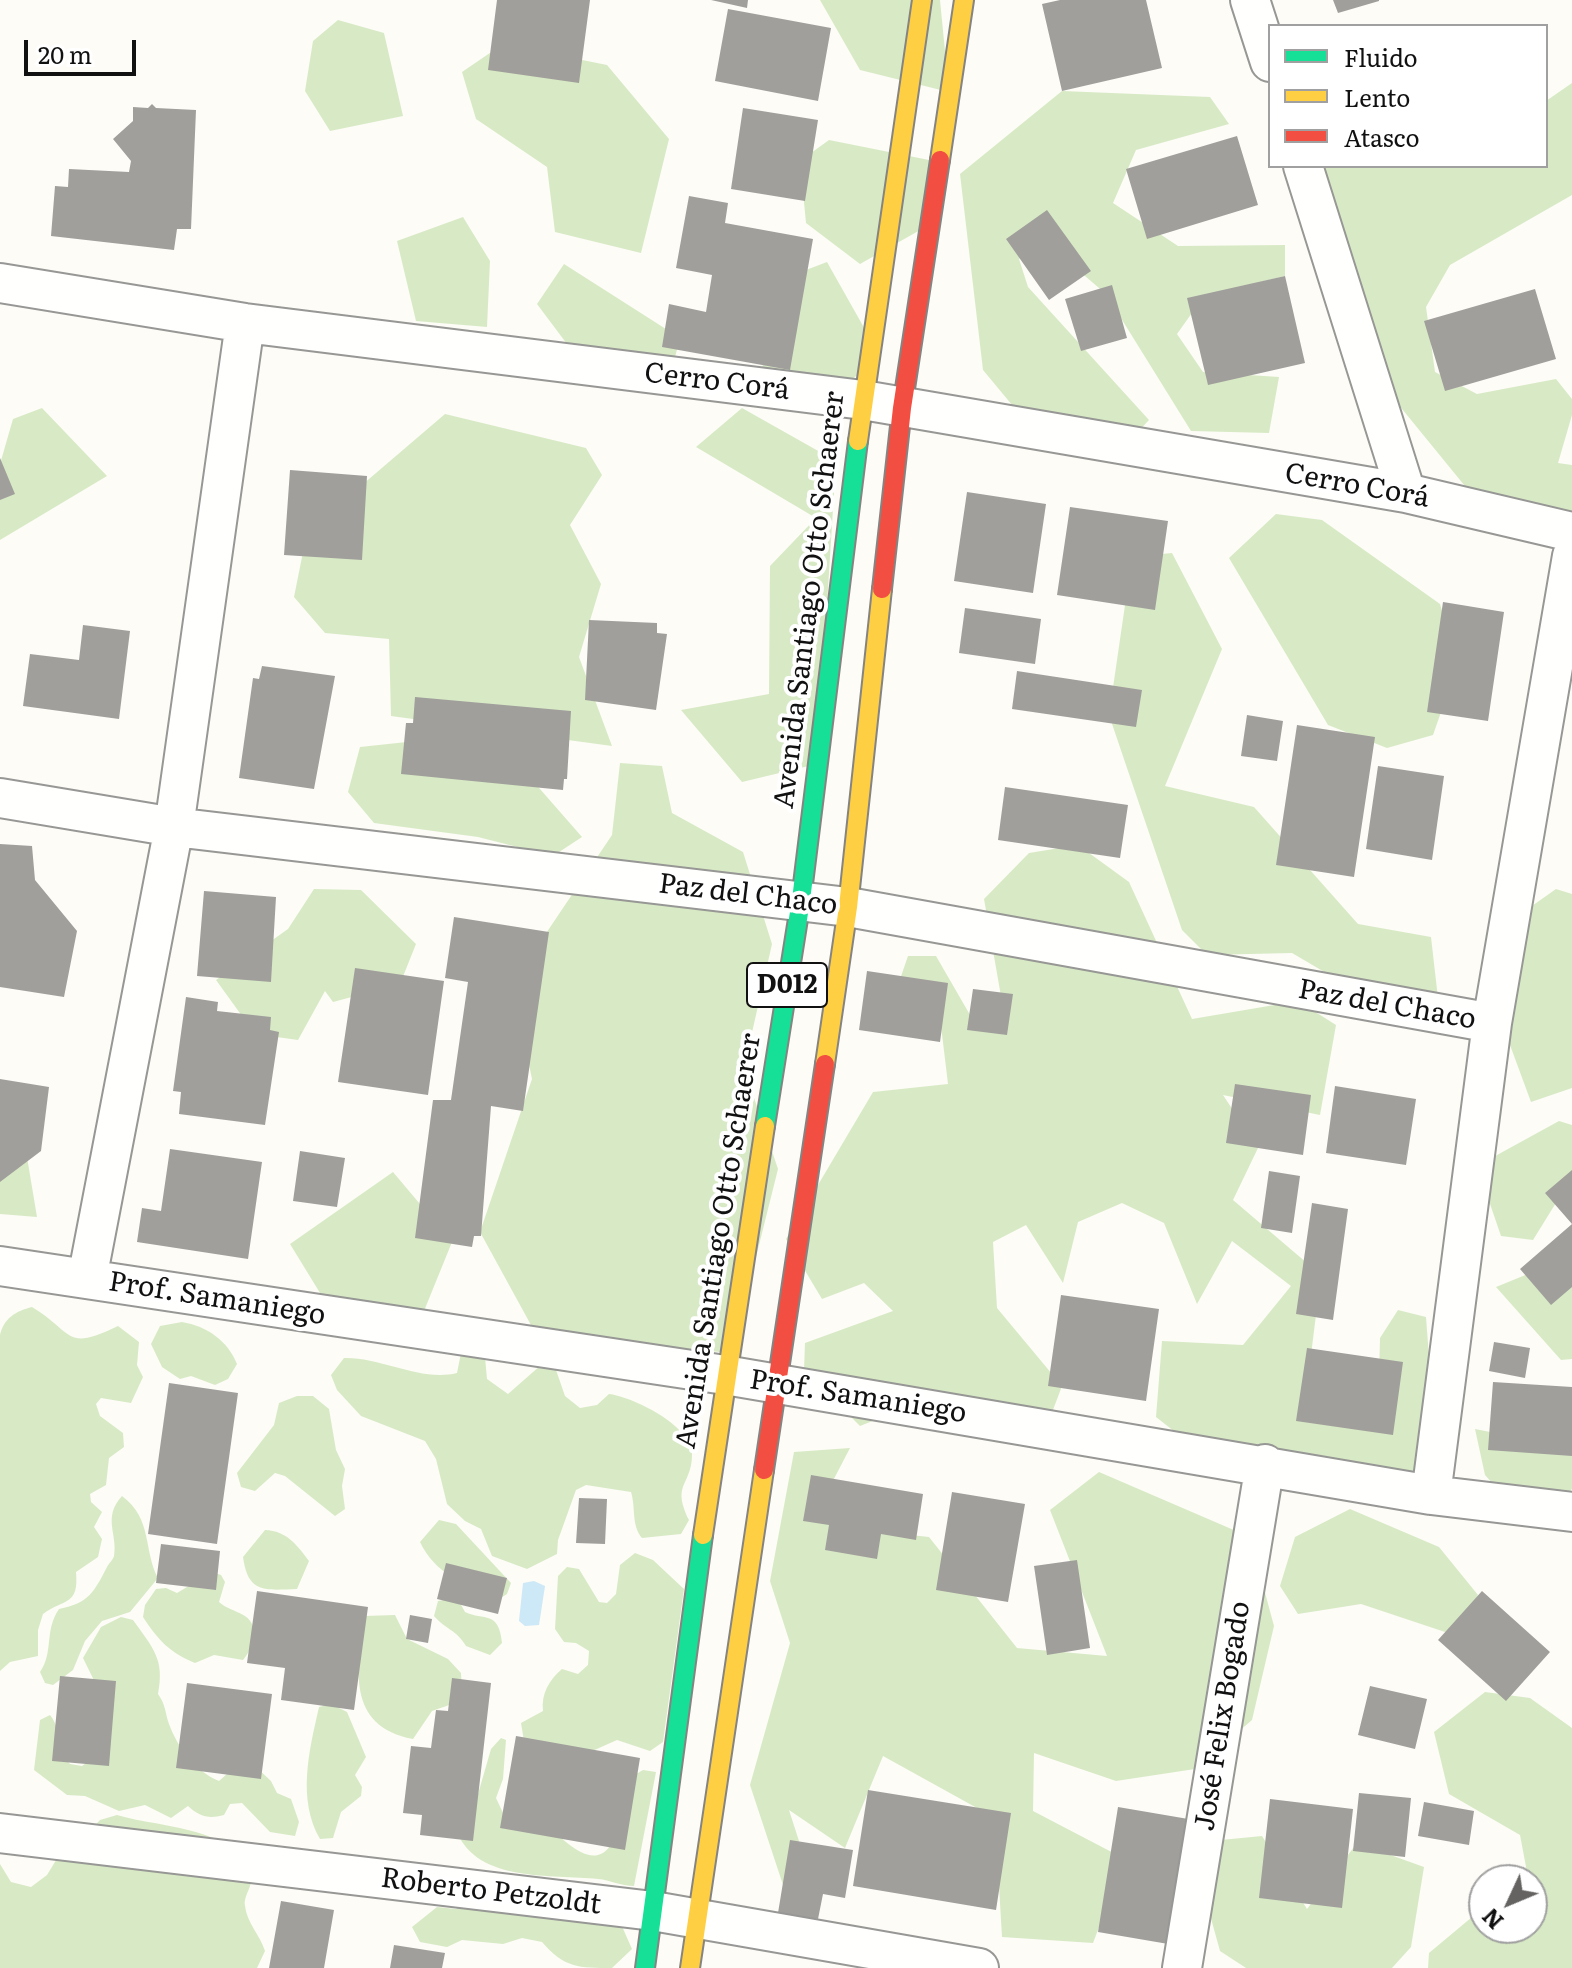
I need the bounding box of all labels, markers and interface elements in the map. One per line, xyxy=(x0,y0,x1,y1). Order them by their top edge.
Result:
scale bar xyxy=(28,24,140,74)
legend xyxy=(1268,24,1548,168)
text: 20 m xyxy=(38,36,92,71)
text: Fluido xyxy=(1344,39,1418,74)
text: Lento xyxy=(1344,79,1410,114)
text: Atasco xyxy=(1344,119,1419,154)
street label: Cerro Corá xyxy=(642,356,792,408)
street label: Avenida Santiago Otto Schaerer xyxy=(768,389,852,811)
street label: Cerro Corá xyxy=(1282,457,1432,515)
street label: Paz del Chaco xyxy=(657,867,839,923)
road number: D012 xyxy=(747,963,827,1007)
street label: Paz del Chaco xyxy=(1295,973,1479,1037)
street label: Avenida Santiago Otto Schaerer xyxy=(670,1031,768,1451)
street label: Prof. Samaniego xyxy=(106,1265,328,1333)
street label: Prof. Samaniego xyxy=(747,1363,969,1431)
street label: José Felix Bogado xyxy=(1188,1599,1258,1833)
street label: Roberto Petzoldt xyxy=(379,1862,603,1922)
north arrow xyxy=(1468,1864,1548,1944)
text: N xyxy=(1474,1902,1510,1938)

